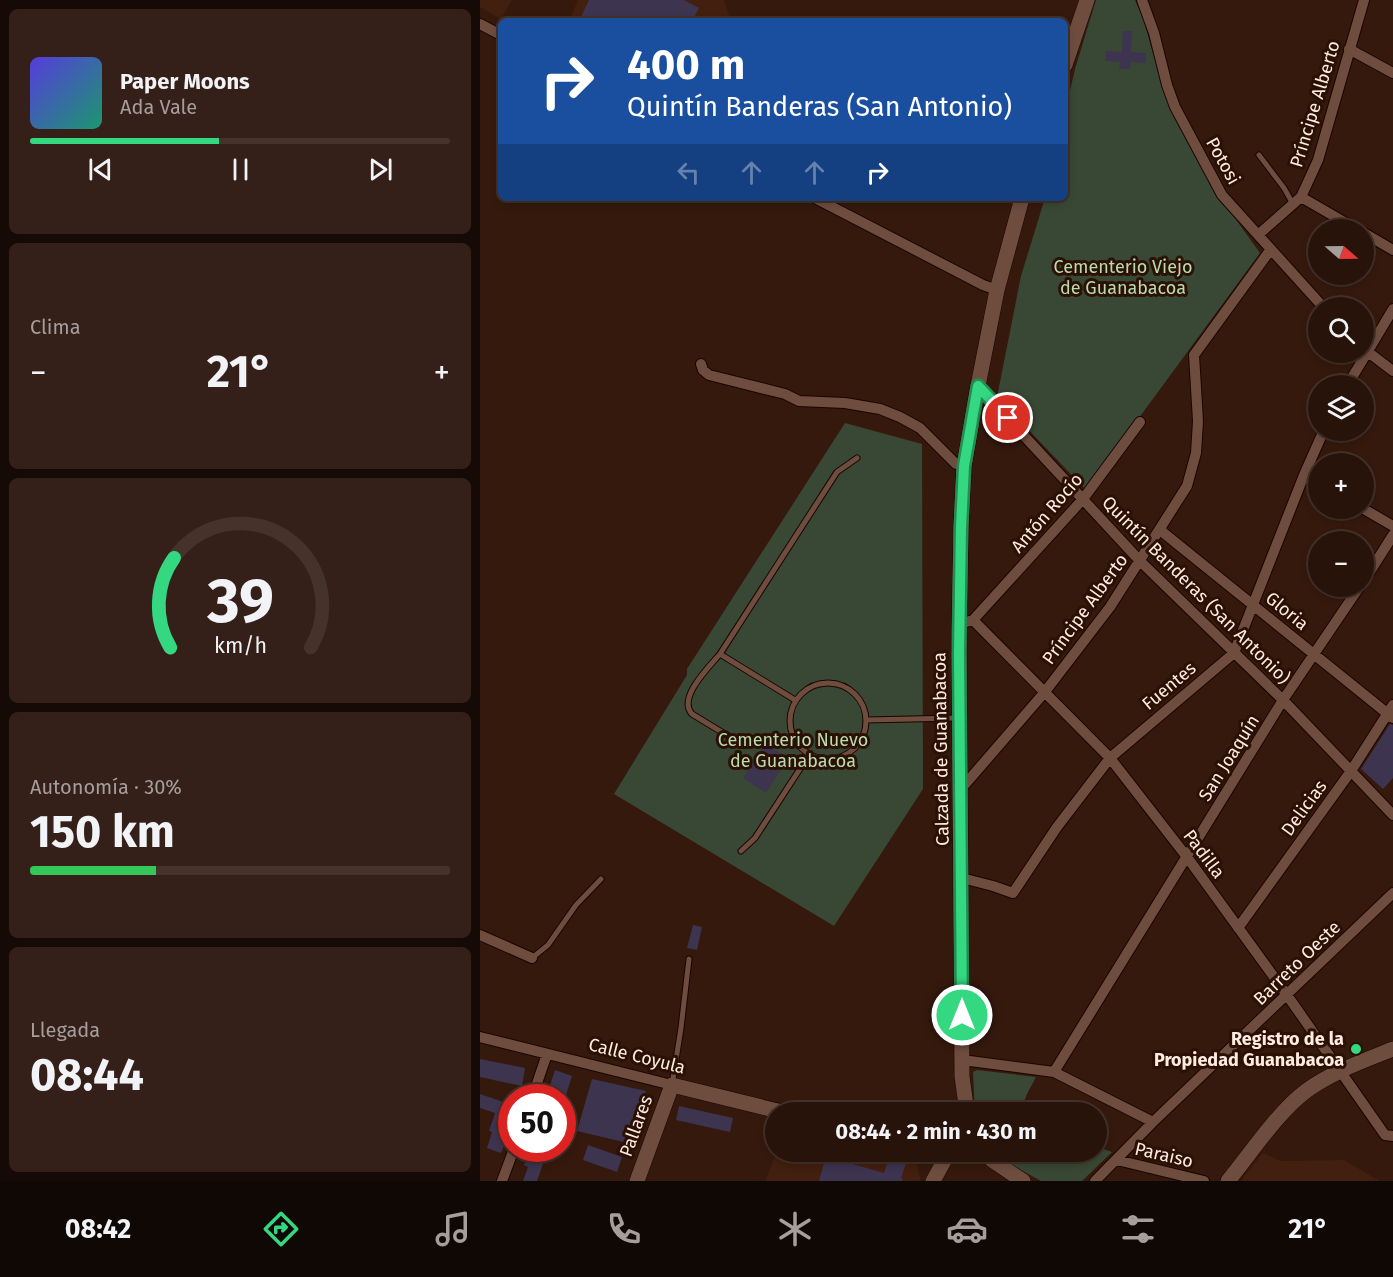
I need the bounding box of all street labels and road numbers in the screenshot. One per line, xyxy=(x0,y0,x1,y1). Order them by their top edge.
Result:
street label: Príncipe Alberto xyxy=(1285,38,1345,170)
street label: Potosi xyxy=(1201,134,1245,188)
street label: Antón Rocío xyxy=(1006,469,1088,557)
street label: Quintín Banderas (San Antonio) xyxy=(1097,491,1295,689)
street label: Príncipe Alberto xyxy=(1037,549,1133,669)
street label: Gloria xyxy=(1261,587,1313,635)
street label: Calzada de Guanabacoa xyxy=(928,652,954,846)
street label: Fuentes xyxy=(1138,657,1200,715)
street label: San Joaquín xyxy=(1194,711,1264,805)
street label: Delicias xyxy=(1276,776,1332,840)
street label: Padilla xyxy=(1179,825,1229,883)
street label: Barreto Oeste xyxy=(1249,916,1345,1010)
street label: Calle Coyula xyxy=(586,1033,688,1079)
street label: Pallares xyxy=(615,1092,657,1160)
street label: Paraiso xyxy=(1133,1138,1195,1172)

